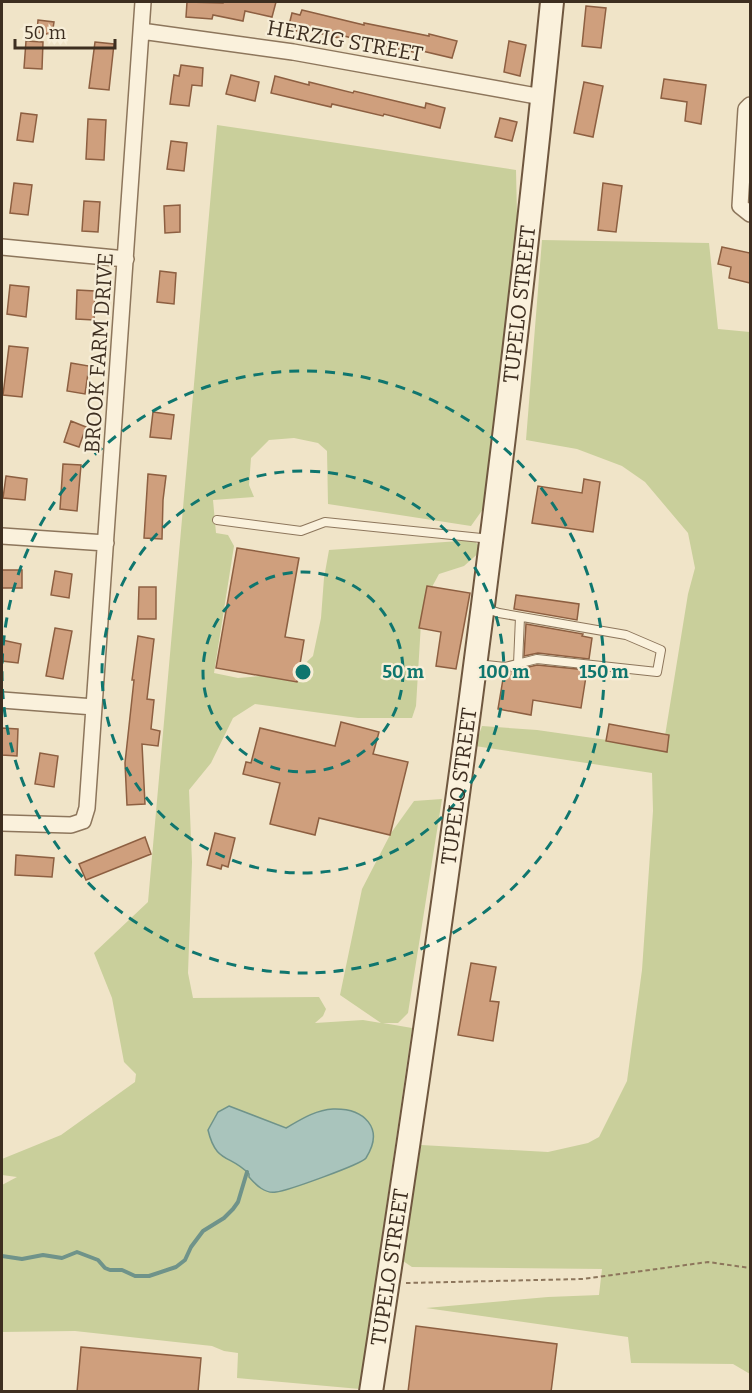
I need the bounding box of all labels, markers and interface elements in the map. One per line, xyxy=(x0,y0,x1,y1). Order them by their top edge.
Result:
scale bar xyxy=(15,12,116,50)
street label: HERZIG STREET xyxy=(265,14,425,68)
text: 50 m xyxy=(24,22,66,44)
street label: TUPELO STREET xyxy=(498,224,541,384)
street label: BROOK FARM DRIVE xyxy=(79,252,119,454)
text: 50 m xyxy=(382,661,424,683)
text: 100 m xyxy=(478,661,530,683)
text: 150 m xyxy=(579,661,629,683)
centre of rings xyxy=(293,662,313,682)
street label: TUPELO STREET xyxy=(435,706,482,867)
street label: TUPELO STREET xyxy=(365,1187,415,1348)

